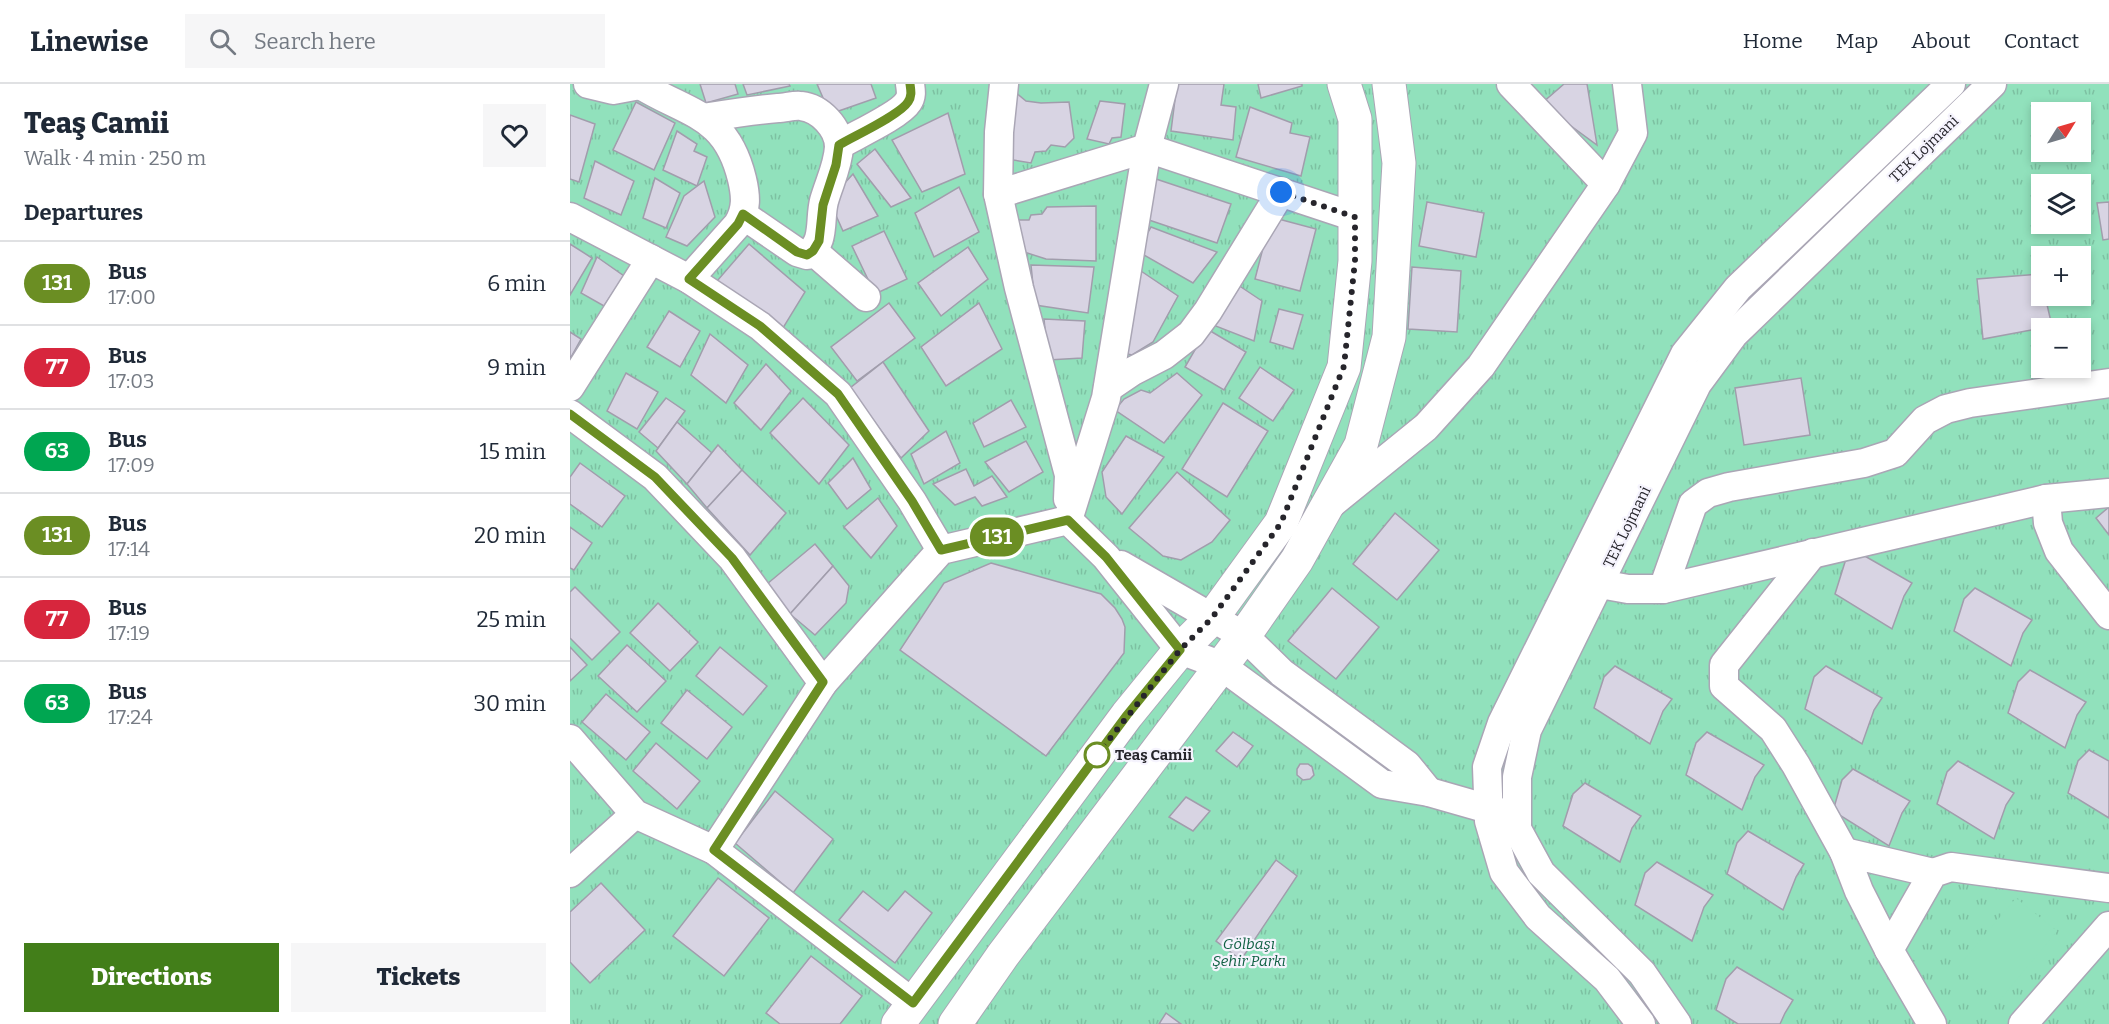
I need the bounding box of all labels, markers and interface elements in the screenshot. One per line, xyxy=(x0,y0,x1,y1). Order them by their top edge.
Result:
search box xyxy=(185,14,605,68)
text: Linewise xyxy=(30,25,149,58)
icon: search xyxy=(206,25,239,58)
text: Search here xyxy=(254,28,376,55)
text: Home xyxy=(1743,28,1803,54)
text: Map xyxy=(1836,28,1878,54)
text: About xyxy=(1911,28,1971,54)
text: Contact xyxy=(2004,28,2079,54)
north arrow xyxy=(2031,102,2091,162)
map controls xyxy=(2031,102,2091,378)
button: heart xyxy=(483,104,546,167)
text: Teaş Camii xyxy=(24,107,169,140)
street label: TEK Lojmani xyxy=(1886,111,1963,186)
text: Walk · 4 min · 250 m xyxy=(24,146,206,170)
button: layers xyxy=(2031,174,2091,234)
your location xyxy=(1266,177,1296,207)
text: Departures xyxy=(24,199,143,226)
button: + xyxy=(2031,246,2091,306)
text: Bus xyxy=(108,258,147,285)
text: 131 xyxy=(42,270,72,296)
text: 6 min xyxy=(487,270,546,297)
text: 17:00 xyxy=(108,285,156,309)
button: − xyxy=(2031,318,2091,378)
text: Bus xyxy=(108,342,147,369)
text: 77 xyxy=(46,354,68,380)
text: 9 min xyxy=(487,354,546,381)
text: 17:03 xyxy=(108,369,154,393)
text: Bus xyxy=(108,426,147,453)
text: 63 xyxy=(45,438,69,464)
text: 15 min xyxy=(479,438,546,465)
text: 17:09 xyxy=(108,453,155,477)
street label: TEK Lojmani xyxy=(1599,483,1655,571)
text: Bus xyxy=(108,510,147,537)
line badge: 131 xyxy=(962,518,1032,556)
text: 131 xyxy=(42,522,72,548)
text: 20 min xyxy=(474,522,546,549)
text: 131 xyxy=(982,524,1012,550)
text: 17:14 xyxy=(108,537,150,561)
text: Bus xyxy=(108,594,147,621)
text: 77 xyxy=(46,606,68,632)
text: 25 min xyxy=(476,606,546,633)
text: 17:19 xyxy=(108,621,150,645)
text: Bus xyxy=(108,678,147,705)
text: 63 xyxy=(45,690,69,716)
text: 30 min xyxy=(473,690,546,717)
text: 17:24 xyxy=(108,705,153,729)
marker: Teaş Camii xyxy=(1084,742,1110,768)
place label: Teaş Camii xyxy=(1115,746,1192,764)
park label: Gölbaşı Şehir Parkı xyxy=(1212,935,1286,970)
button: Directions xyxy=(24,943,279,1012)
button: Tickets xyxy=(291,943,546,1012)

